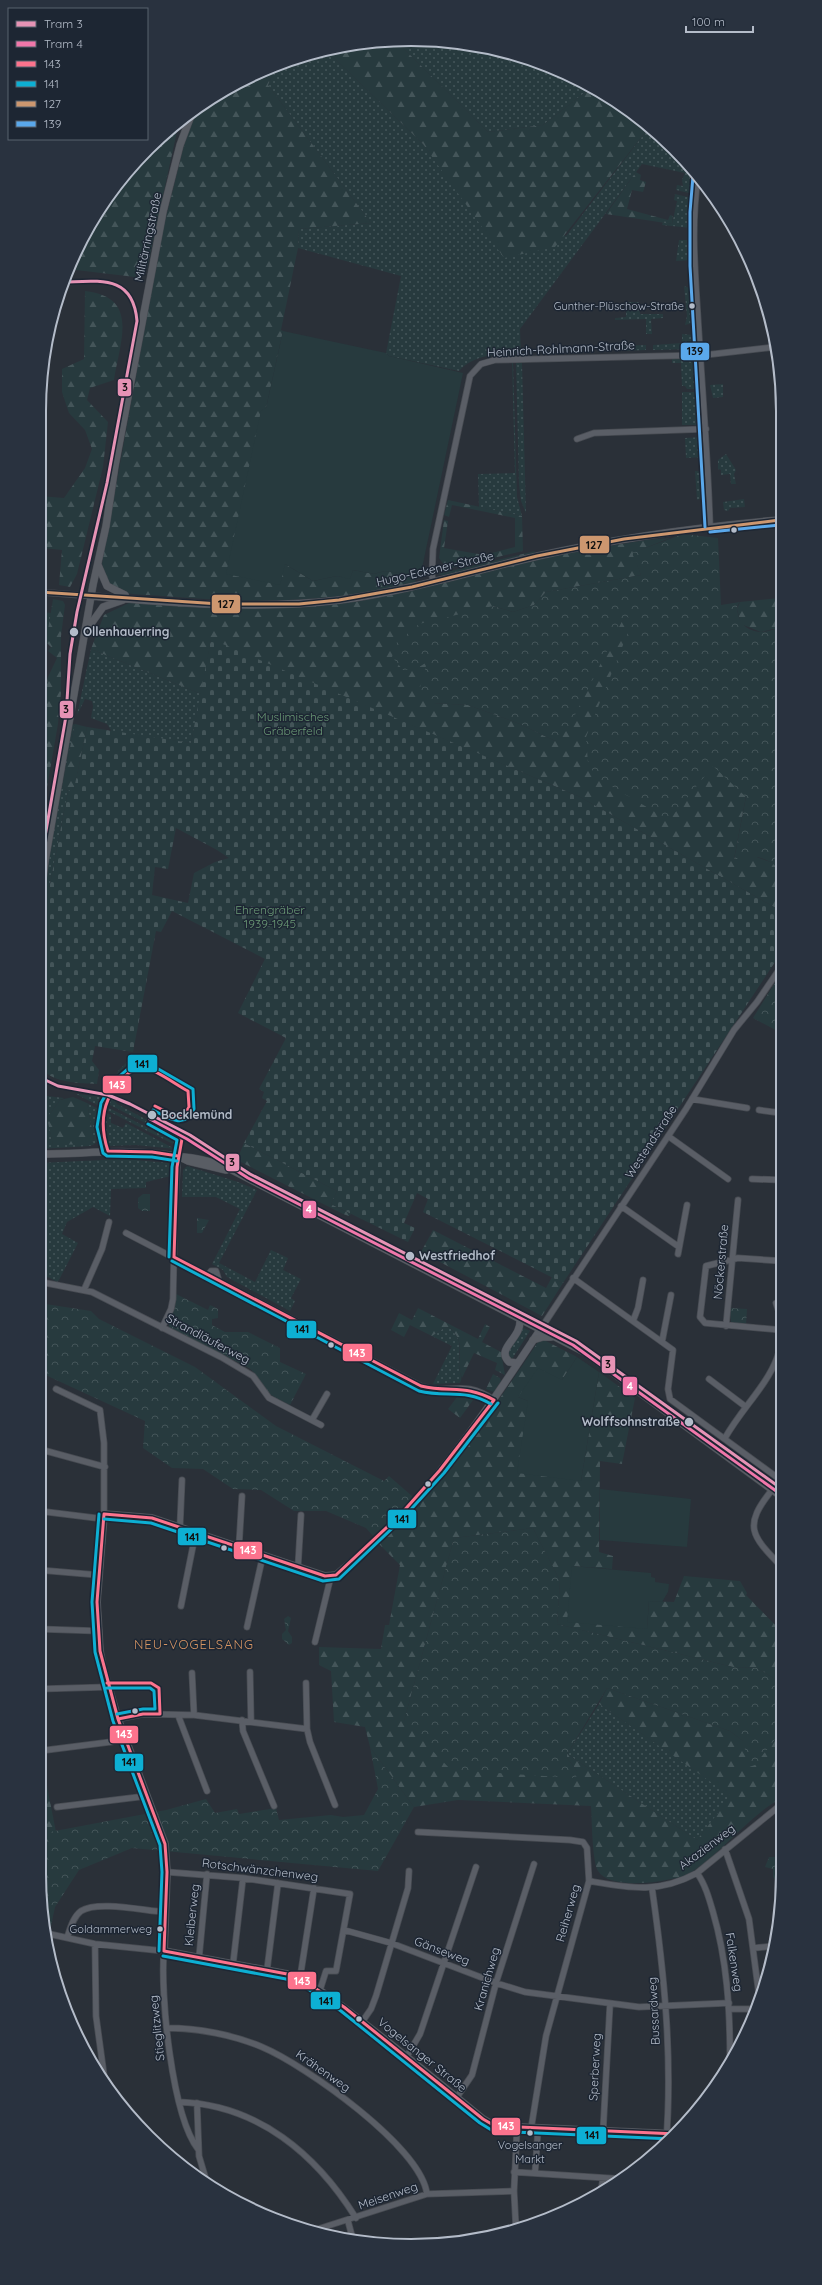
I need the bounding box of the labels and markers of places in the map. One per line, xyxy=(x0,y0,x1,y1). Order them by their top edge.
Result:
place label: Gunther-Plüschow-Straße xyxy=(554,299,684,313)
marker: Gunther-Plüschow-Straße xyxy=(687,301,697,311)
unlabelled marker xyxy=(729,525,739,535)
place label: Ollenhauerring xyxy=(83,624,169,639)
marker: Ollenhauerring xyxy=(68,626,80,638)
place label: Bocklemünd xyxy=(161,1107,232,1122)
marker: Bocklemünd xyxy=(146,1109,158,1121)
place label: Westfriedhof xyxy=(419,1248,496,1263)
marker: Westfriedhof xyxy=(404,1250,416,1262)
unlabelled marker xyxy=(326,1340,336,1350)
place label: Wolffsohnstraße xyxy=(582,1414,680,1429)
marker: Wolffsohnstraße xyxy=(683,1416,695,1428)
unlabelled marker xyxy=(423,1479,433,1489)
unlabelled marker xyxy=(219,1543,229,1553)
unlabelled marker xyxy=(130,1706,140,1716)
place label: Goldammerweg xyxy=(70,1922,152,1936)
marker: Goldammerweg xyxy=(155,1924,165,1934)
unlabelled marker xyxy=(354,2014,364,2024)
marker: Vogelsanger Markt xyxy=(525,2128,535,2138)
place label: Vogelsanger Markt xyxy=(498,2138,563,2166)

